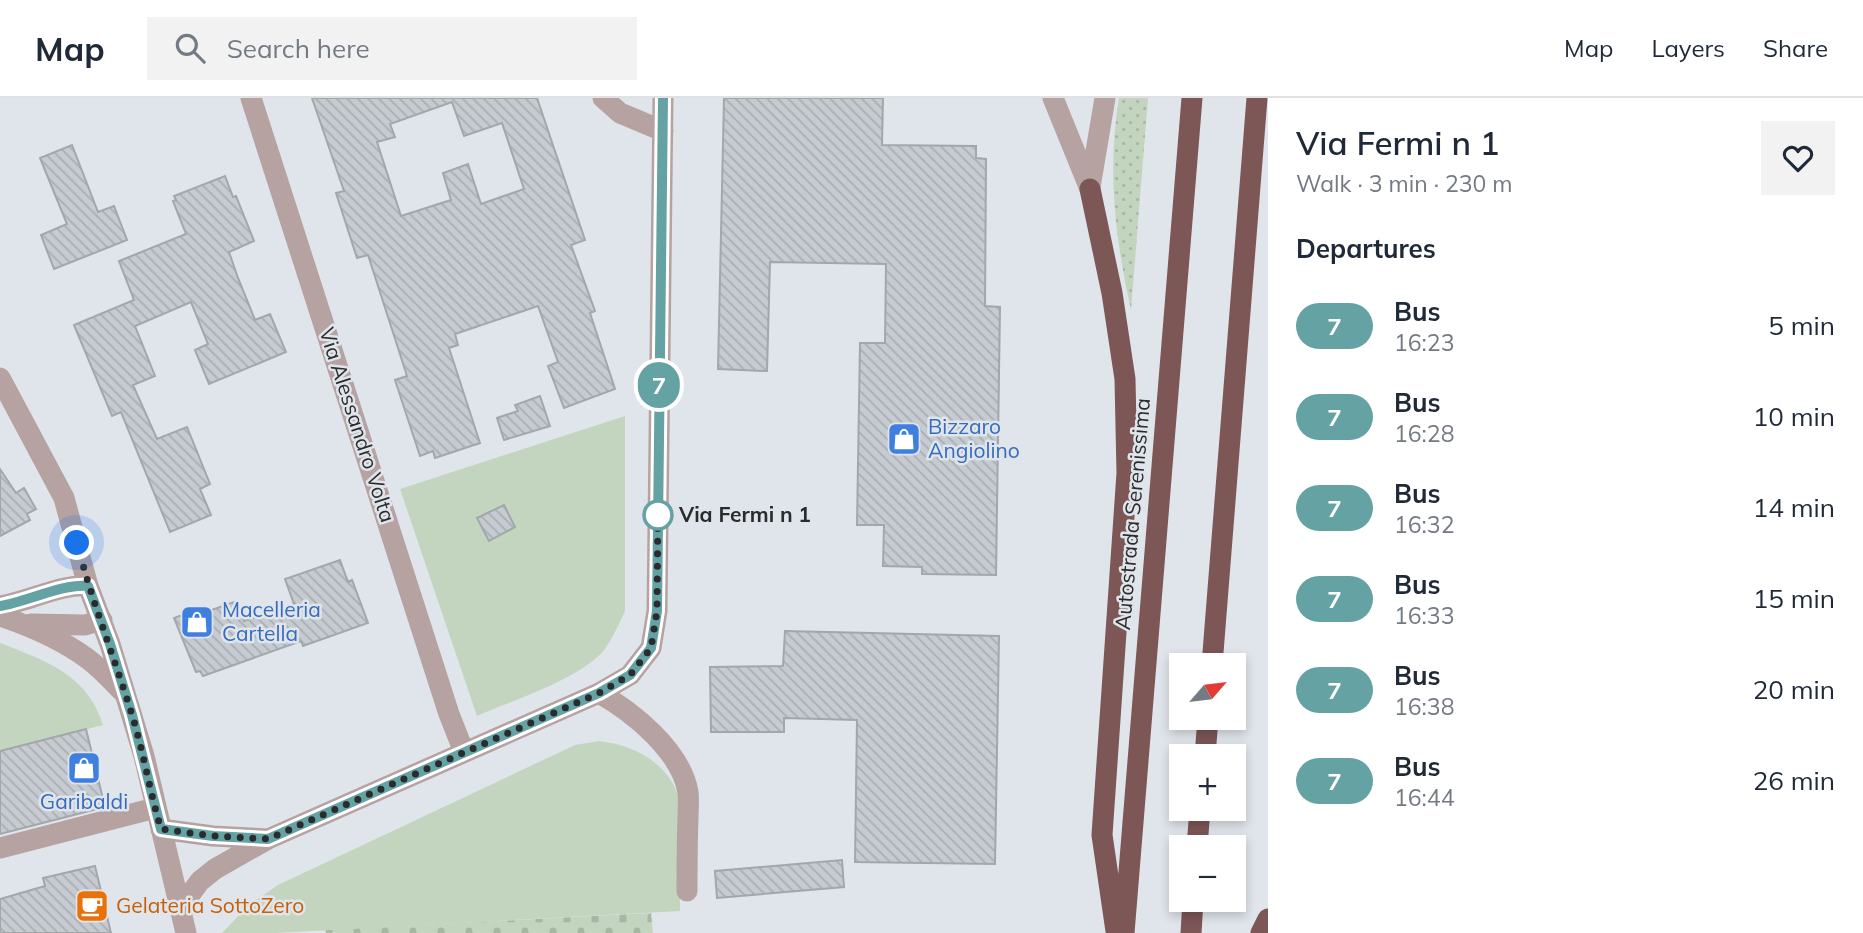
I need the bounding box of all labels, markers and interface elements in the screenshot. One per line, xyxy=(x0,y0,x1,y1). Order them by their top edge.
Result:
search box xyxy=(147,17,637,80)
text: Map xyxy=(35,28,105,69)
icon: search xyxy=(171,29,209,67)
text: Search here xyxy=(227,32,370,65)
text: Map xyxy=(1564,33,1613,63)
text: Layers xyxy=(1651,33,1725,63)
text: Share xyxy=(1763,33,1828,63)
button: heart xyxy=(1761,121,1835,195)
text: Via Fermi n 1 xyxy=(1296,122,1500,163)
text: Walk · 3 min · 230 m xyxy=(1296,169,1513,198)
text: Departures xyxy=(1296,232,1436,265)
text: Bus xyxy=(1394,295,1440,328)
text: 5 min xyxy=(1768,309,1835,342)
text: 7 xyxy=(1327,311,1342,341)
street label: Via Alessandro Volta xyxy=(314,324,402,525)
text: 16:23 xyxy=(1394,328,1454,357)
line badge: 7 xyxy=(636,362,682,408)
text: 7 xyxy=(652,370,666,400)
text: Bus xyxy=(1394,386,1440,419)
street label: Autostrada Serenissima xyxy=(1109,397,1155,631)
text: 10 min xyxy=(1753,400,1835,433)
text: 7 xyxy=(1327,402,1342,432)
place label: Bizzaro Angiolino xyxy=(928,413,1020,463)
text: 16:28 xyxy=(1394,419,1454,448)
shop icon: Bizzaro Angiolino xyxy=(885,420,923,458)
text: Bus xyxy=(1394,477,1440,510)
text: 14 min xyxy=(1753,491,1835,524)
text: 7 xyxy=(1327,493,1342,523)
marker: Via Fermi n 1 xyxy=(643,500,673,530)
place label: Via Fermi n 1 xyxy=(678,501,811,527)
text: 16:32 xyxy=(1394,510,1454,539)
your location xyxy=(59,525,94,560)
text: Bus xyxy=(1394,568,1440,601)
text: 15 min xyxy=(1753,582,1835,615)
text: 7 xyxy=(1327,584,1342,614)
place label: Macelleria Cartella xyxy=(222,596,321,646)
text: 16:33 xyxy=(1394,601,1454,630)
shop icon: Macelleria Cartella xyxy=(178,603,216,641)
north arrow xyxy=(1169,653,1246,730)
map controls xyxy=(1169,653,1246,912)
text: Bus xyxy=(1394,659,1440,692)
text: 20 min xyxy=(1753,673,1835,706)
text: 7 xyxy=(1327,675,1342,705)
text: 16:38 xyxy=(1394,692,1454,721)
button: + xyxy=(1169,744,1246,821)
shop icon: Garibaldi xyxy=(65,749,103,787)
text: Bus xyxy=(1394,750,1440,783)
text: 26 min xyxy=(1753,764,1835,797)
text: 7 xyxy=(1327,766,1342,796)
text: 16:44 xyxy=(1394,783,1454,812)
place label: Garibaldi xyxy=(40,788,128,814)
button: − xyxy=(1169,835,1246,912)
cafe icon: Gelateria SottoZero xyxy=(73,887,111,925)
place label: Gelateria SottoZero xyxy=(116,892,304,918)

